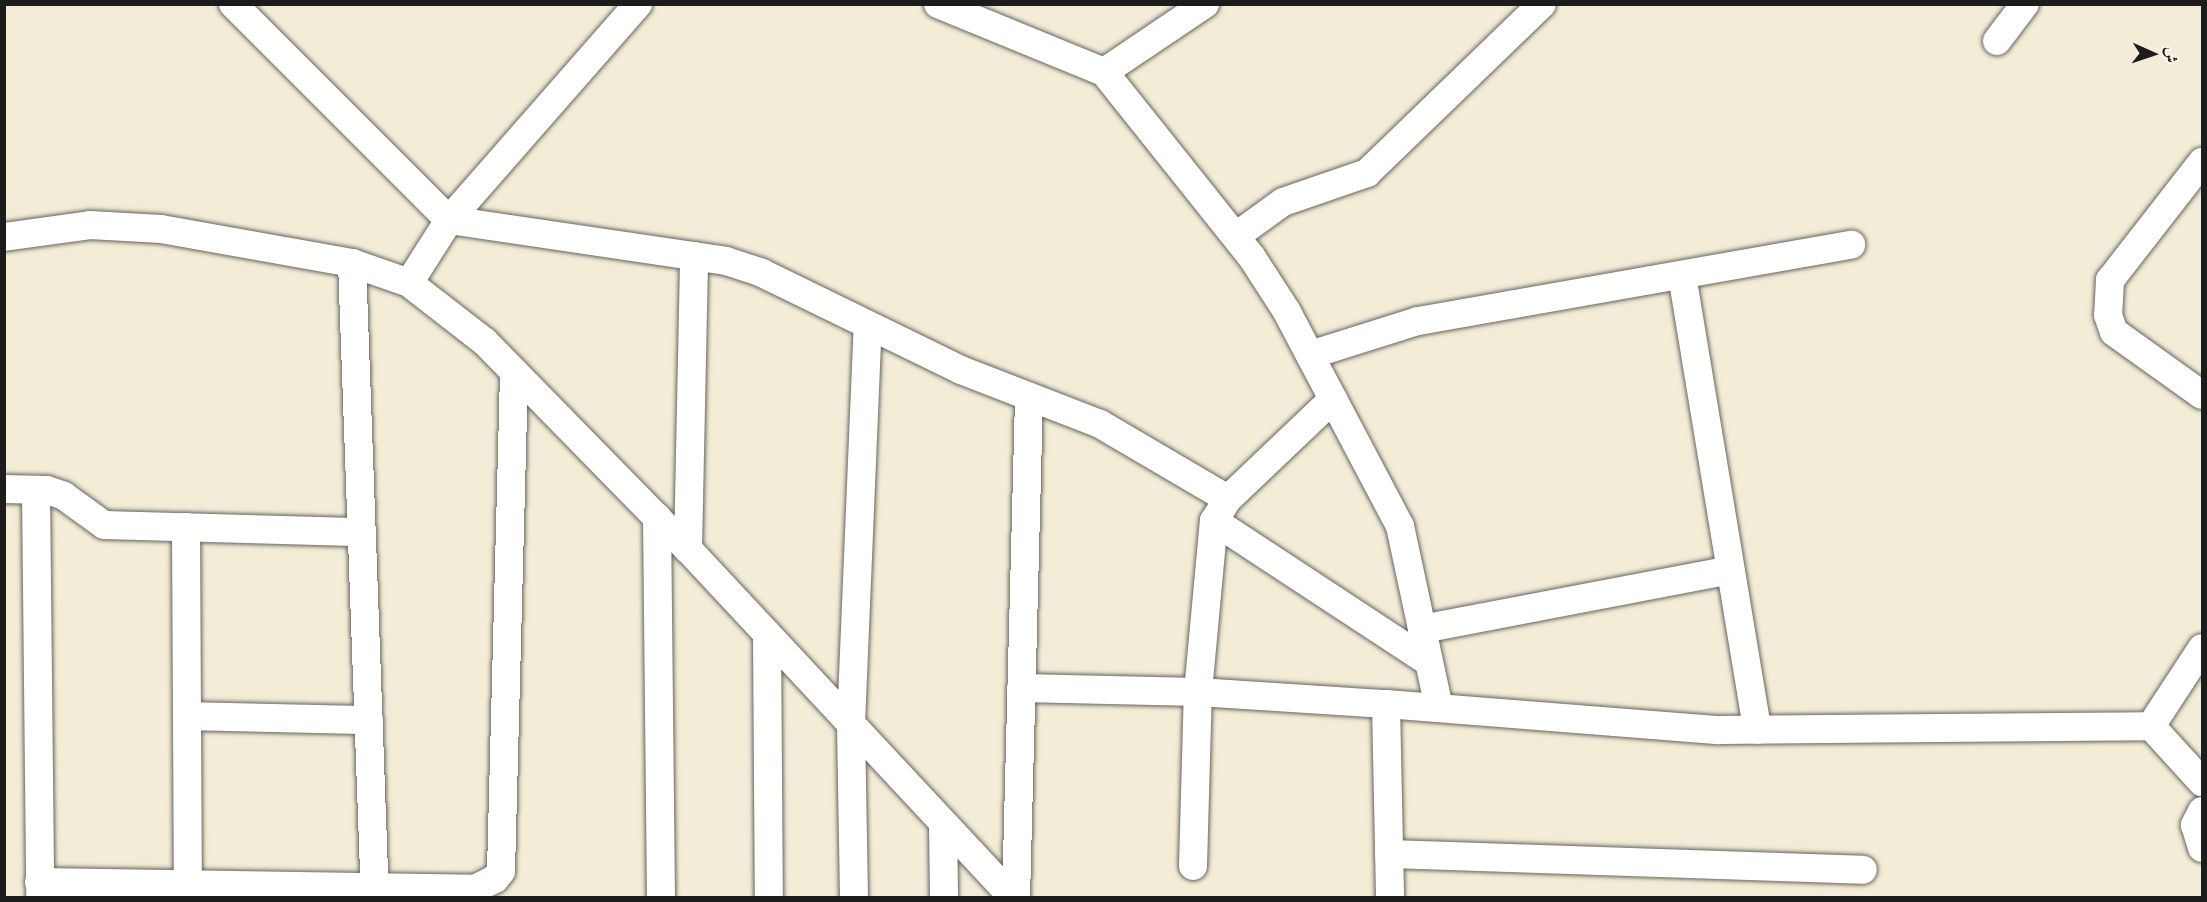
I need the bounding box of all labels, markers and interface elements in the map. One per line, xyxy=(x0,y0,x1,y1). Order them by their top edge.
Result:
north arrow xyxy=(2123,24,2183,84)
text: ش xyxy=(2162,47,2181,63)

